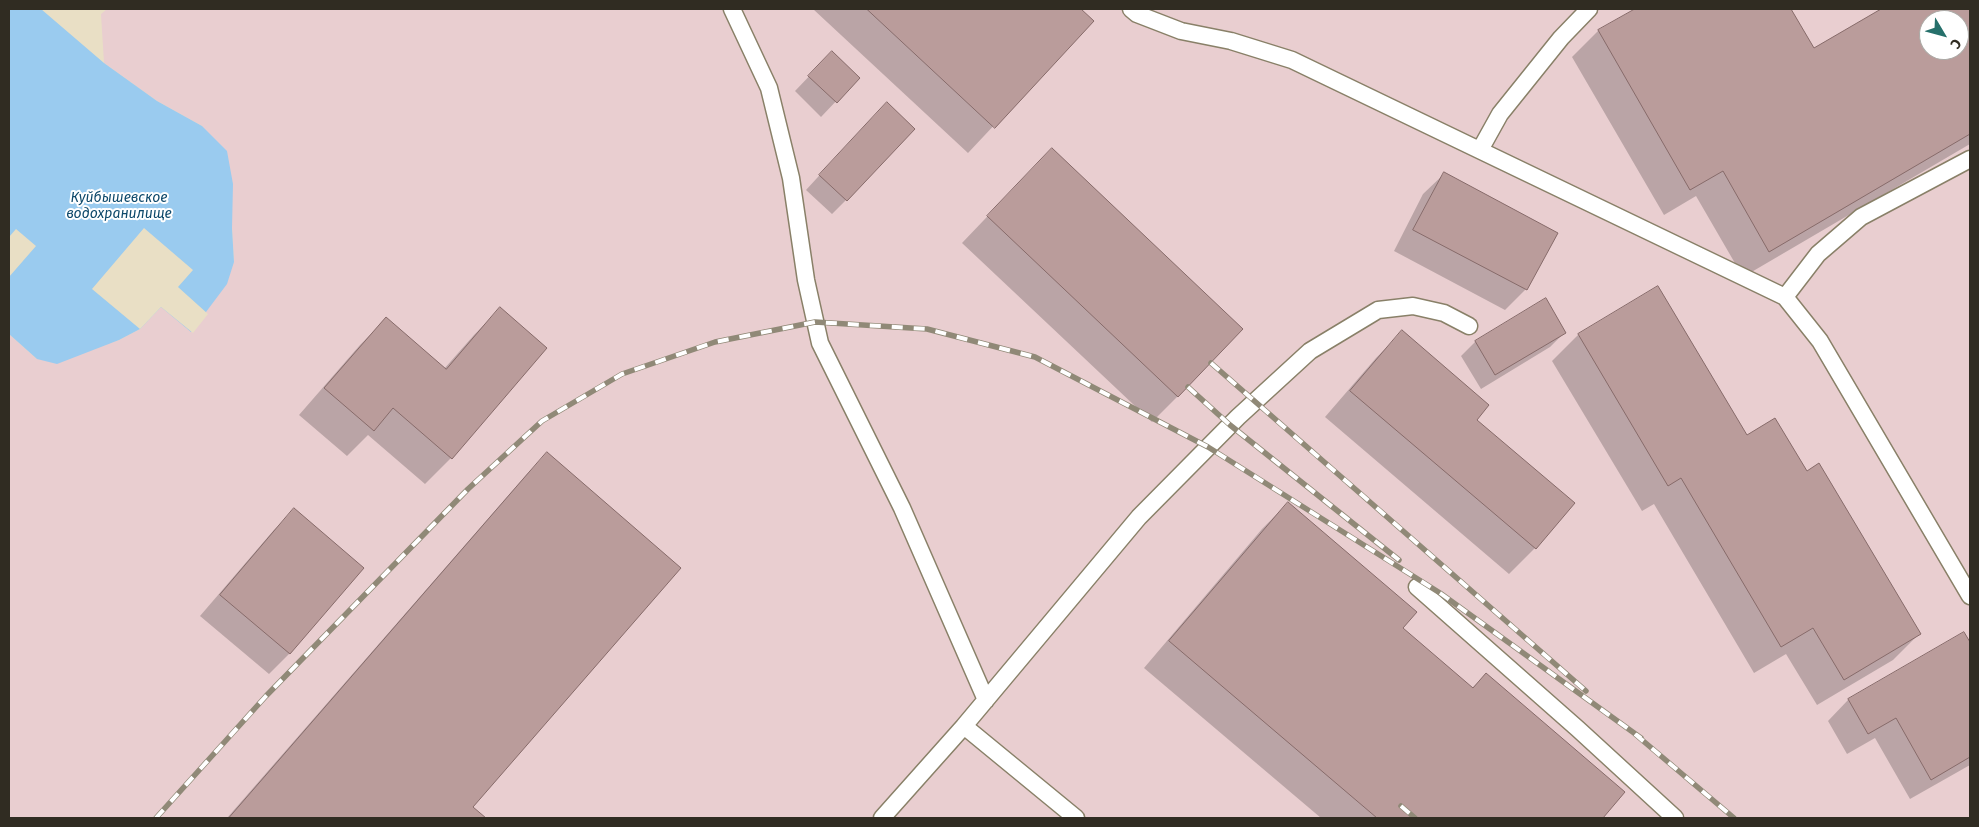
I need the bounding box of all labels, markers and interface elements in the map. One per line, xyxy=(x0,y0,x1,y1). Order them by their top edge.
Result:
north arrow xyxy=(1919,10,1969,60)
text: С xyxy=(1946,35,1965,52)
water label: Куйбышевское водохранилище xyxy=(66,190,172,222)

